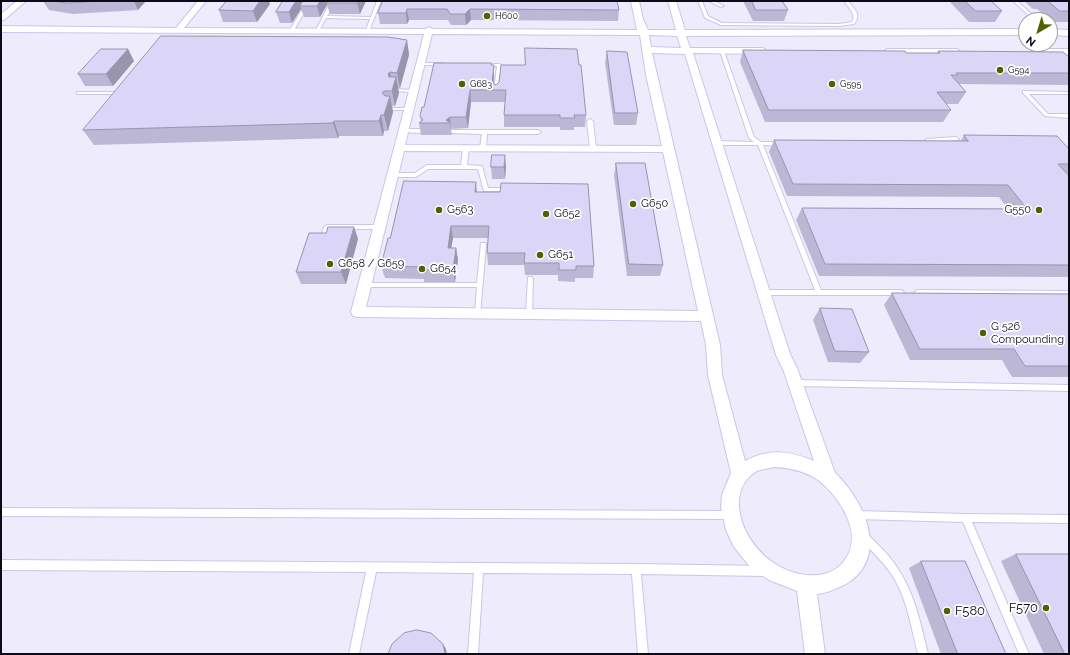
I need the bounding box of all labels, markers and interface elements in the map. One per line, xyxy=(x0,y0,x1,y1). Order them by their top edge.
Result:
marker: H600 xyxy=(482,11,492,21)
place label: H600 xyxy=(495,11,518,21)
north arrow xyxy=(1018,12,1058,52)
text: N xyxy=(1024,33,1038,49)
marker: G594 xyxy=(995,65,1005,75)
place label: G594 xyxy=(1008,65,1030,75)
marker: G683 xyxy=(457,79,467,89)
place label: G683 xyxy=(470,79,492,89)
marker: G595 xyxy=(827,79,837,89)
place label: G595 xyxy=(840,79,862,89)
place label: G650 xyxy=(641,197,668,211)
marker: G650 xyxy=(628,199,638,209)
place label: G563 xyxy=(447,203,473,217)
place label: G550 xyxy=(1004,203,1031,217)
marker: G563 xyxy=(434,205,444,215)
marker: G550 xyxy=(1034,205,1044,215)
place label: G652 xyxy=(554,207,580,221)
marker: G652 xyxy=(541,209,551,219)
place label: G651 xyxy=(548,248,573,262)
marker: G651 xyxy=(535,250,545,260)
place label: G658 / G659 xyxy=(338,257,404,271)
marker: G658 / G659 xyxy=(325,259,335,269)
place label: G654 xyxy=(430,262,457,276)
marker: G654 xyxy=(417,264,427,274)
place label: G 526 Compounding xyxy=(991,320,1064,346)
marker: G 526 Compounding xyxy=(978,328,988,338)
place label: F570 xyxy=(1009,600,1038,616)
place label: F580 xyxy=(955,603,985,619)
marker: F570 xyxy=(1041,603,1051,613)
marker: F580 xyxy=(942,606,952,616)

